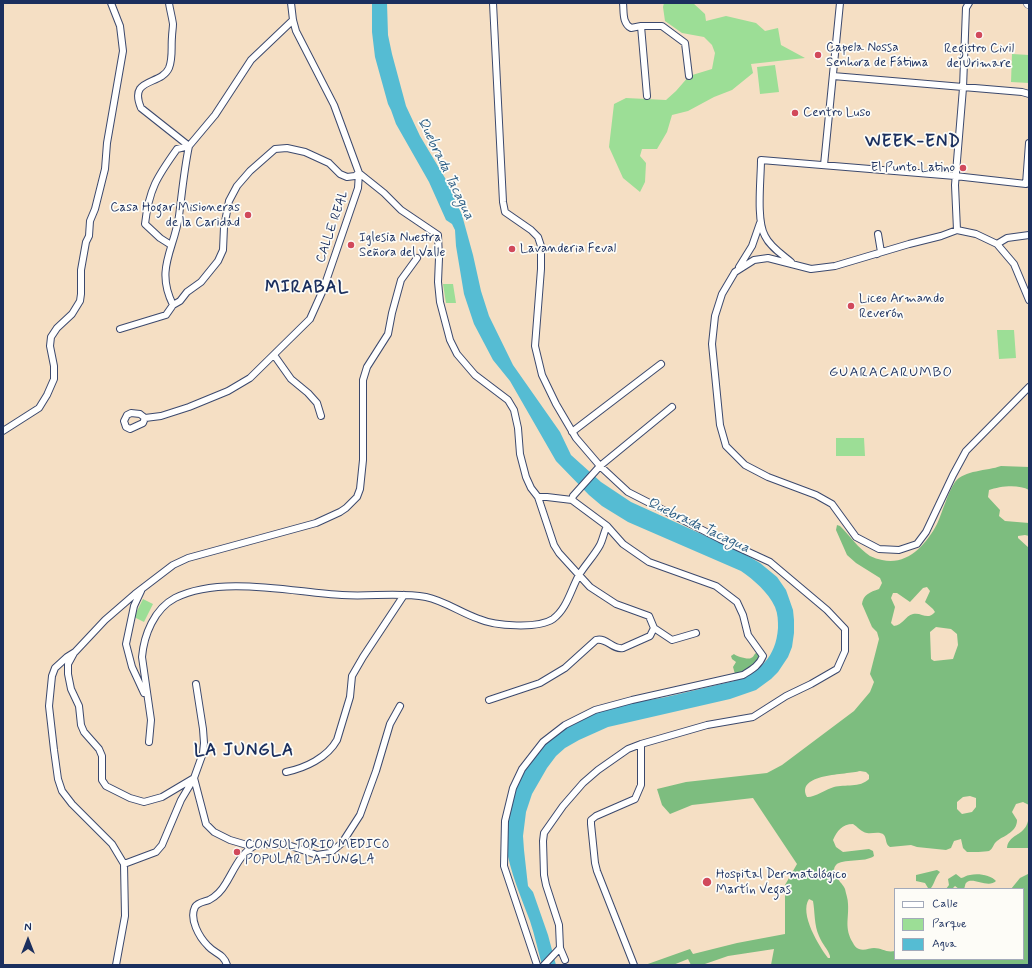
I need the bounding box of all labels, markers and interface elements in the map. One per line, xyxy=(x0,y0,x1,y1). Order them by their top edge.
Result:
marker: Registro Civil de Urimare xyxy=(974,30,984,40)
place label: Capela Nossa Senhora de Fátima xyxy=(826,40,928,71)
place label: Registro Civil de Urimare xyxy=(944,41,1014,72)
marker: Capela Nossa Senhora de Fátima xyxy=(813,50,823,60)
place label: Centro Luso xyxy=(803,105,871,121)
marker: Centro Luso xyxy=(790,108,800,118)
water label: Quebrada Tacagua xyxy=(413,115,477,223)
district label: WEEK-END xyxy=(865,132,961,152)
place label: El Punto Latino xyxy=(871,160,955,176)
marker: El Punto Latino xyxy=(958,163,968,173)
street label: CALLE REAL xyxy=(313,189,353,265)
place label: Casa Hogar Misioneras de la Caridad xyxy=(110,200,240,231)
marker: Casa Hogar Misioneras de la Caridad xyxy=(243,210,253,220)
place label: Iglesia Nuestra Señora del Valle xyxy=(359,230,445,261)
marker: Iglesia Nuestra Señora del Valle xyxy=(346,240,356,250)
place label: Lavanderia Feval xyxy=(520,241,616,257)
marker: Lavanderia Feval xyxy=(507,244,517,254)
district label: MIRABAL xyxy=(265,278,349,298)
place label: Liceo Armando Reverón xyxy=(859,291,944,322)
marker: Liceo Armando Reverón xyxy=(846,301,856,311)
district label: GUARACARUMBO xyxy=(830,365,952,381)
water label: Quebrada Tacagua xyxy=(644,495,752,557)
district label: LA JUNGLA xyxy=(194,741,294,761)
place label: CONSULTORIO MEDICO POPULAR LA JUNGLA xyxy=(245,837,389,868)
marker: CONSULTORIO MEDICO POPULAR LA JUNGLA xyxy=(232,847,242,857)
place label: Hospital Dermatológico Martín Vegas xyxy=(716,867,846,898)
marker: Hospital Dermatológico Martín Vegas xyxy=(701,876,713,888)
legend xyxy=(894,888,1024,960)
text: Calle xyxy=(932,896,958,912)
text: Parque xyxy=(932,916,967,932)
north arrow xyxy=(8,920,48,960)
text: N xyxy=(24,921,32,935)
text: Agua xyxy=(932,936,956,952)

